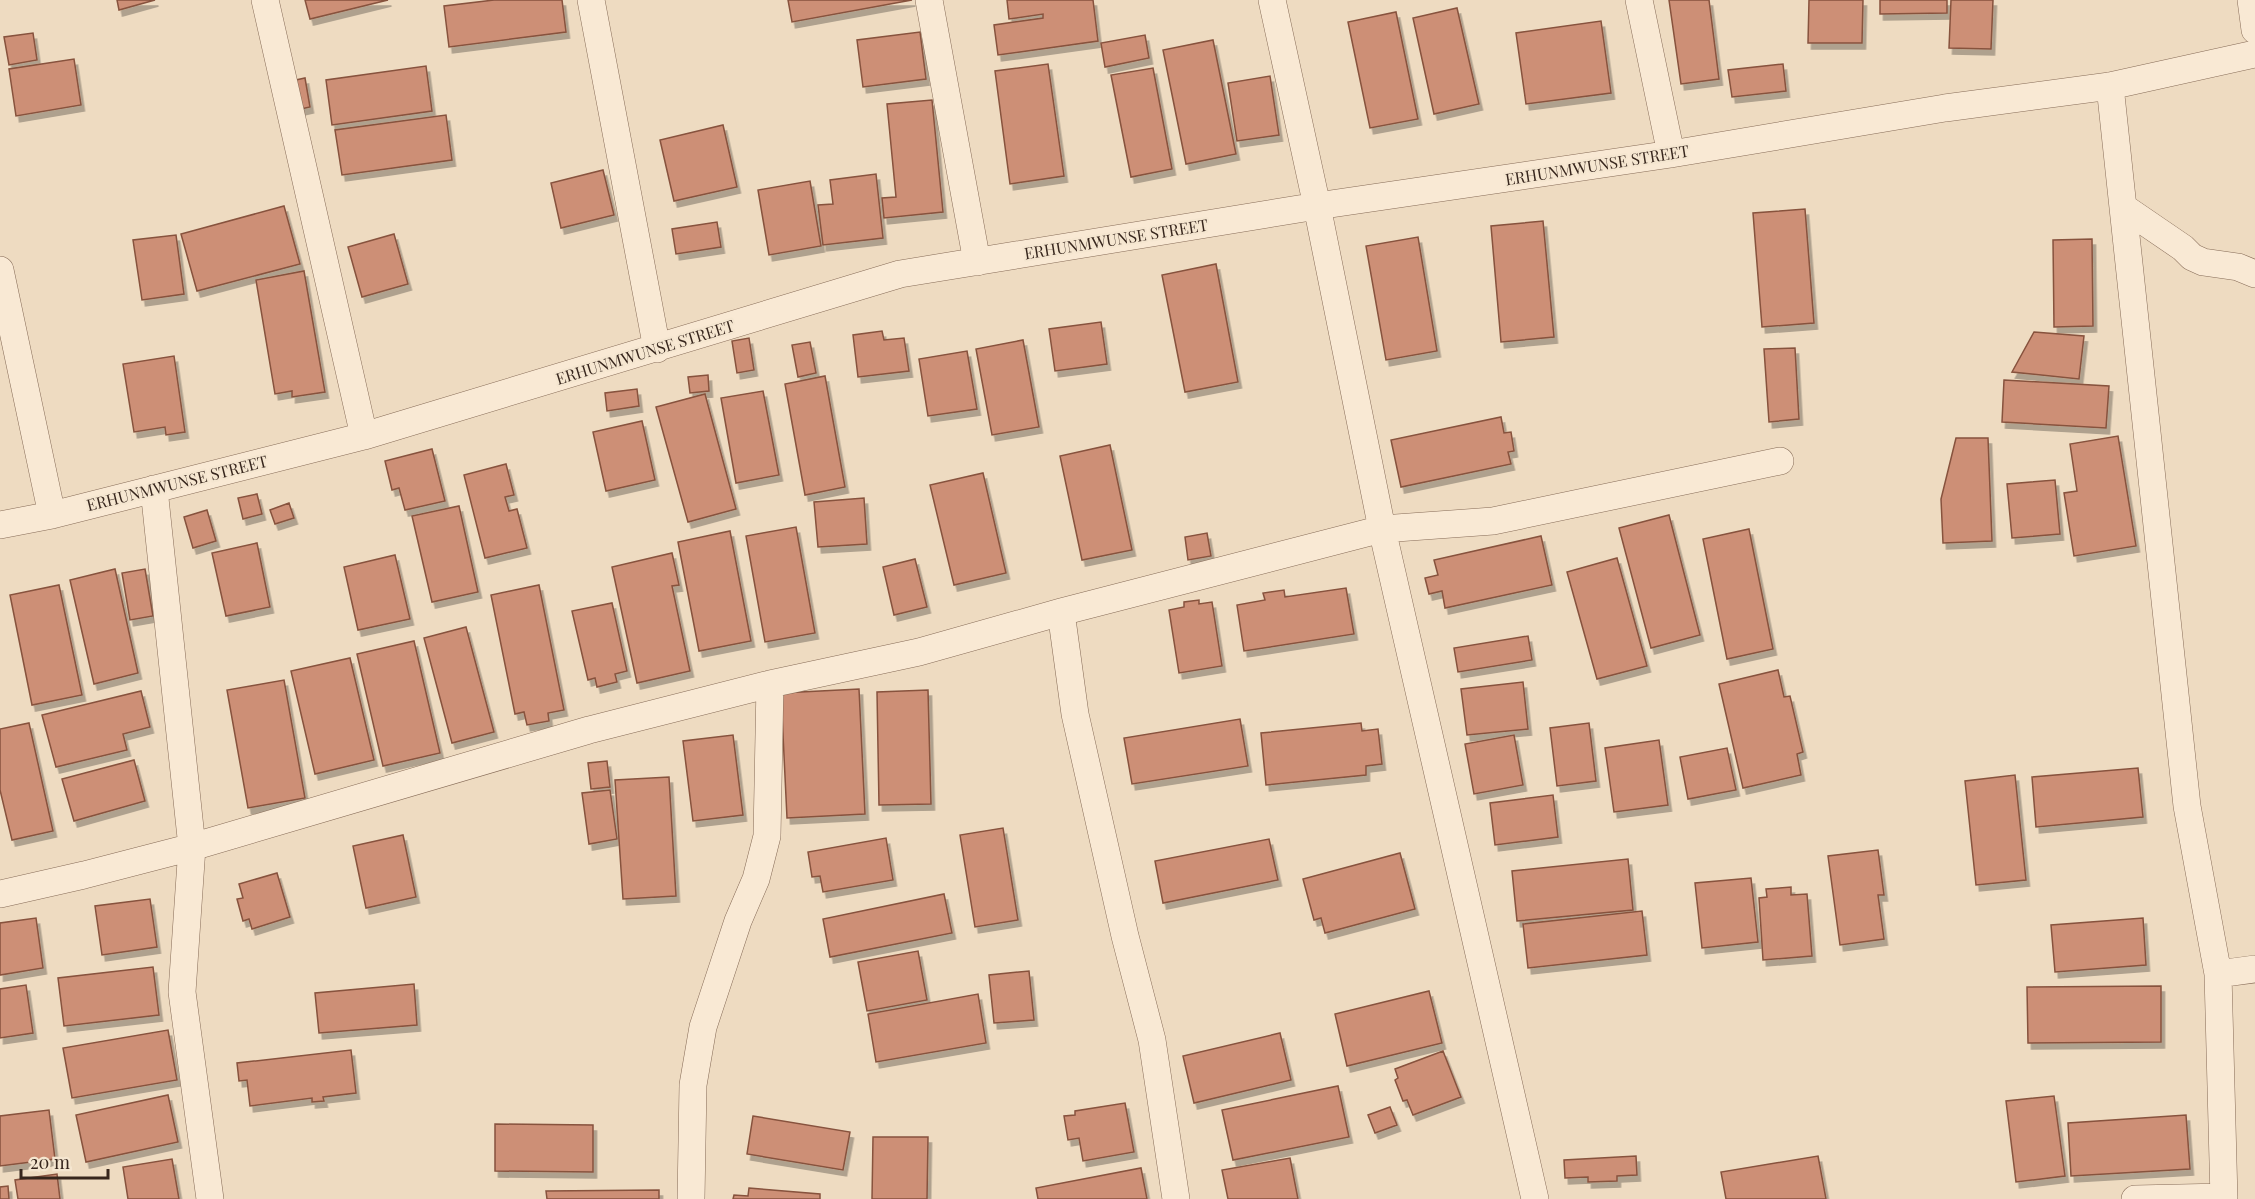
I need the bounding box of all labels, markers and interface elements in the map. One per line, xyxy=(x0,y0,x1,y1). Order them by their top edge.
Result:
street label: ERHUNMWUNSE STREET xyxy=(1504,140,1690,189)
street label: ERHUNMWUNSE STREET xyxy=(1023,214,1209,263)
street label: ERHUNMWUNSE STREET xyxy=(553,314,737,389)
street label: ERHUNMWUNSE STREET xyxy=(84,450,270,515)
scale bar xyxy=(21,1142,108,1180)
text: 20 m xyxy=(30,1150,70,1174)

